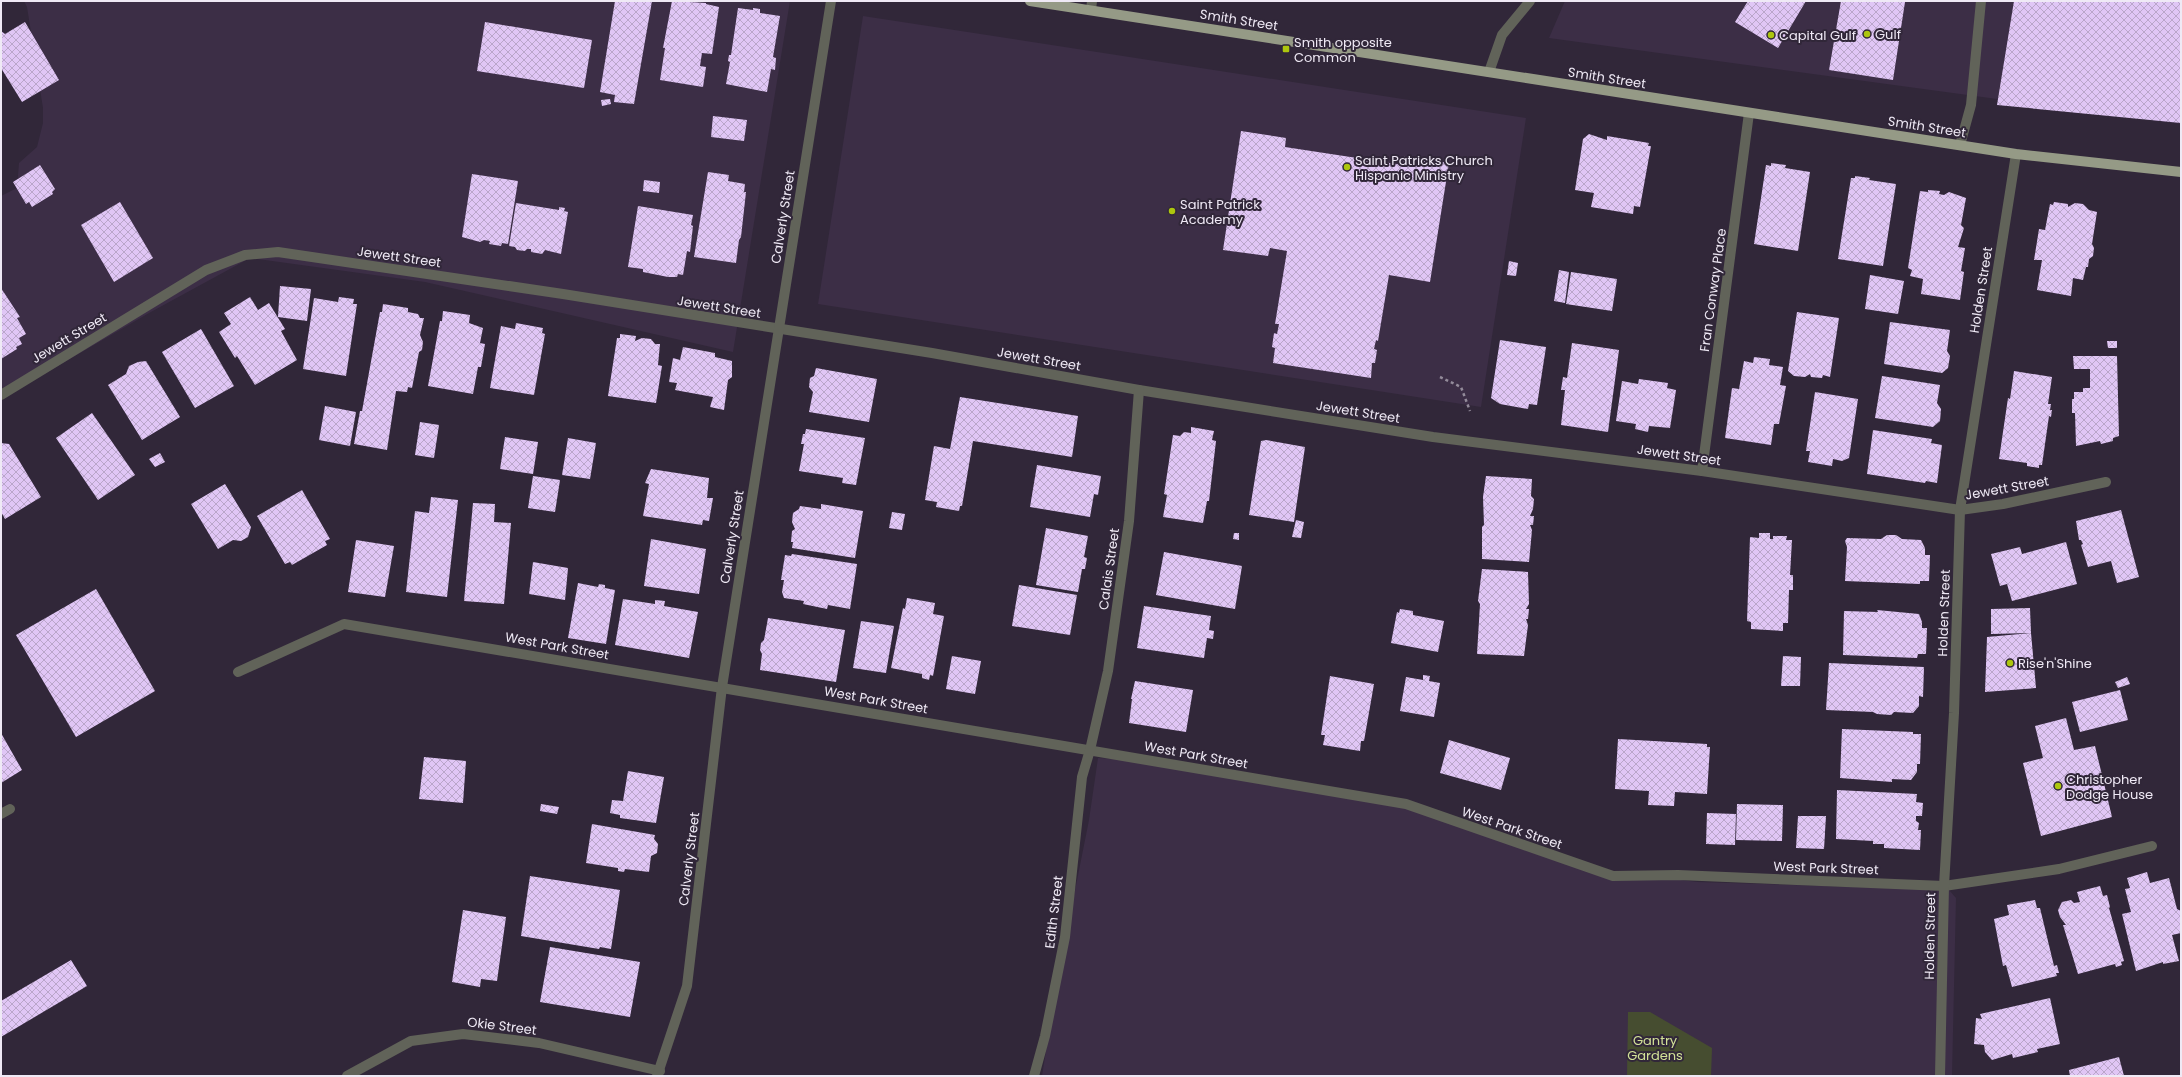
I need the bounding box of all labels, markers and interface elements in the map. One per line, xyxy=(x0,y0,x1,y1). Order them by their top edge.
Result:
street label: Smith Street xyxy=(1199,4,1280,36)
place label: Gulf xyxy=(1875,25,1901,44)
place label: Capital Gulf xyxy=(1779,26,1856,45)
marker: Gulf xyxy=(1862,29,1872,39)
marker: Capital Gulf xyxy=(1766,30,1776,40)
place label: Smith opposite Common xyxy=(1294,33,1392,67)
marker: Smith opposite Common xyxy=(1281,44,1291,54)
street label: Smith Street xyxy=(1567,62,1648,94)
street label: Smith Street xyxy=(1887,111,1968,143)
place label: Saint Patricks Church Hispanic Ministry xyxy=(1355,151,1493,185)
marker: Saint Patricks Church Hispanic Ministry xyxy=(1342,162,1352,172)
street label: Calverly Street xyxy=(766,169,800,265)
place label: Saint Patrick Academy xyxy=(1180,195,1260,229)
marker: Saint Patrick Academy xyxy=(1167,206,1177,216)
street label: Fran Conway Place xyxy=(1695,227,1731,353)
street label: Jewett Street xyxy=(356,242,443,272)
street label: Holden Street xyxy=(1965,245,1997,335)
street label: Jewett Street xyxy=(676,291,763,323)
street label: Jewett Street xyxy=(28,308,110,368)
street label: Jewett Street xyxy=(996,342,1083,376)
street label: Jewett Street xyxy=(1315,396,1402,428)
street label: Jewett Street xyxy=(1636,440,1723,470)
street label: Jewett Street xyxy=(1964,471,2051,505)
street label: Calverly Street xyxy=(715,489,749,585)
street label: Calais Street xyxy=(1094,527,1124,611)
street label: Holden Street xyxy=(1933,569,1955,657)
street label: West Park Street xyxy=(504,628,611,665)
place label: Rise'n'Shine xyxy=(2018,654,2092,673)
marker: Rise'n'Shine xyxy=(2005,658,2015,668)
street label: West Park Street xyxy=(823,682,930,719)
street label: West Park Street xyxy=(1143,737,1250,774)
place label: Christopher Dodge House xyxy=(2066,770,2153,804)
marker: Christopher Dodge House xyxy=(2053,781,2063,791)
street label: West Park Street xyxy=(1459,802,1565,854)
street label: Calverly Street xyxy=(674,811,704,907)
street label: West Park Street xyxy=(1773,857,1879,879)
street label: Edith Street xyxy=(1040,874,1068,950)
street label: Holden Street xyxy=(1920,892,1940,980)
street label: Okie Street xyxy=(466,1012,538,1040)
park label: Gantry Gardens xyxy=(1627,1031,1683,1065)

